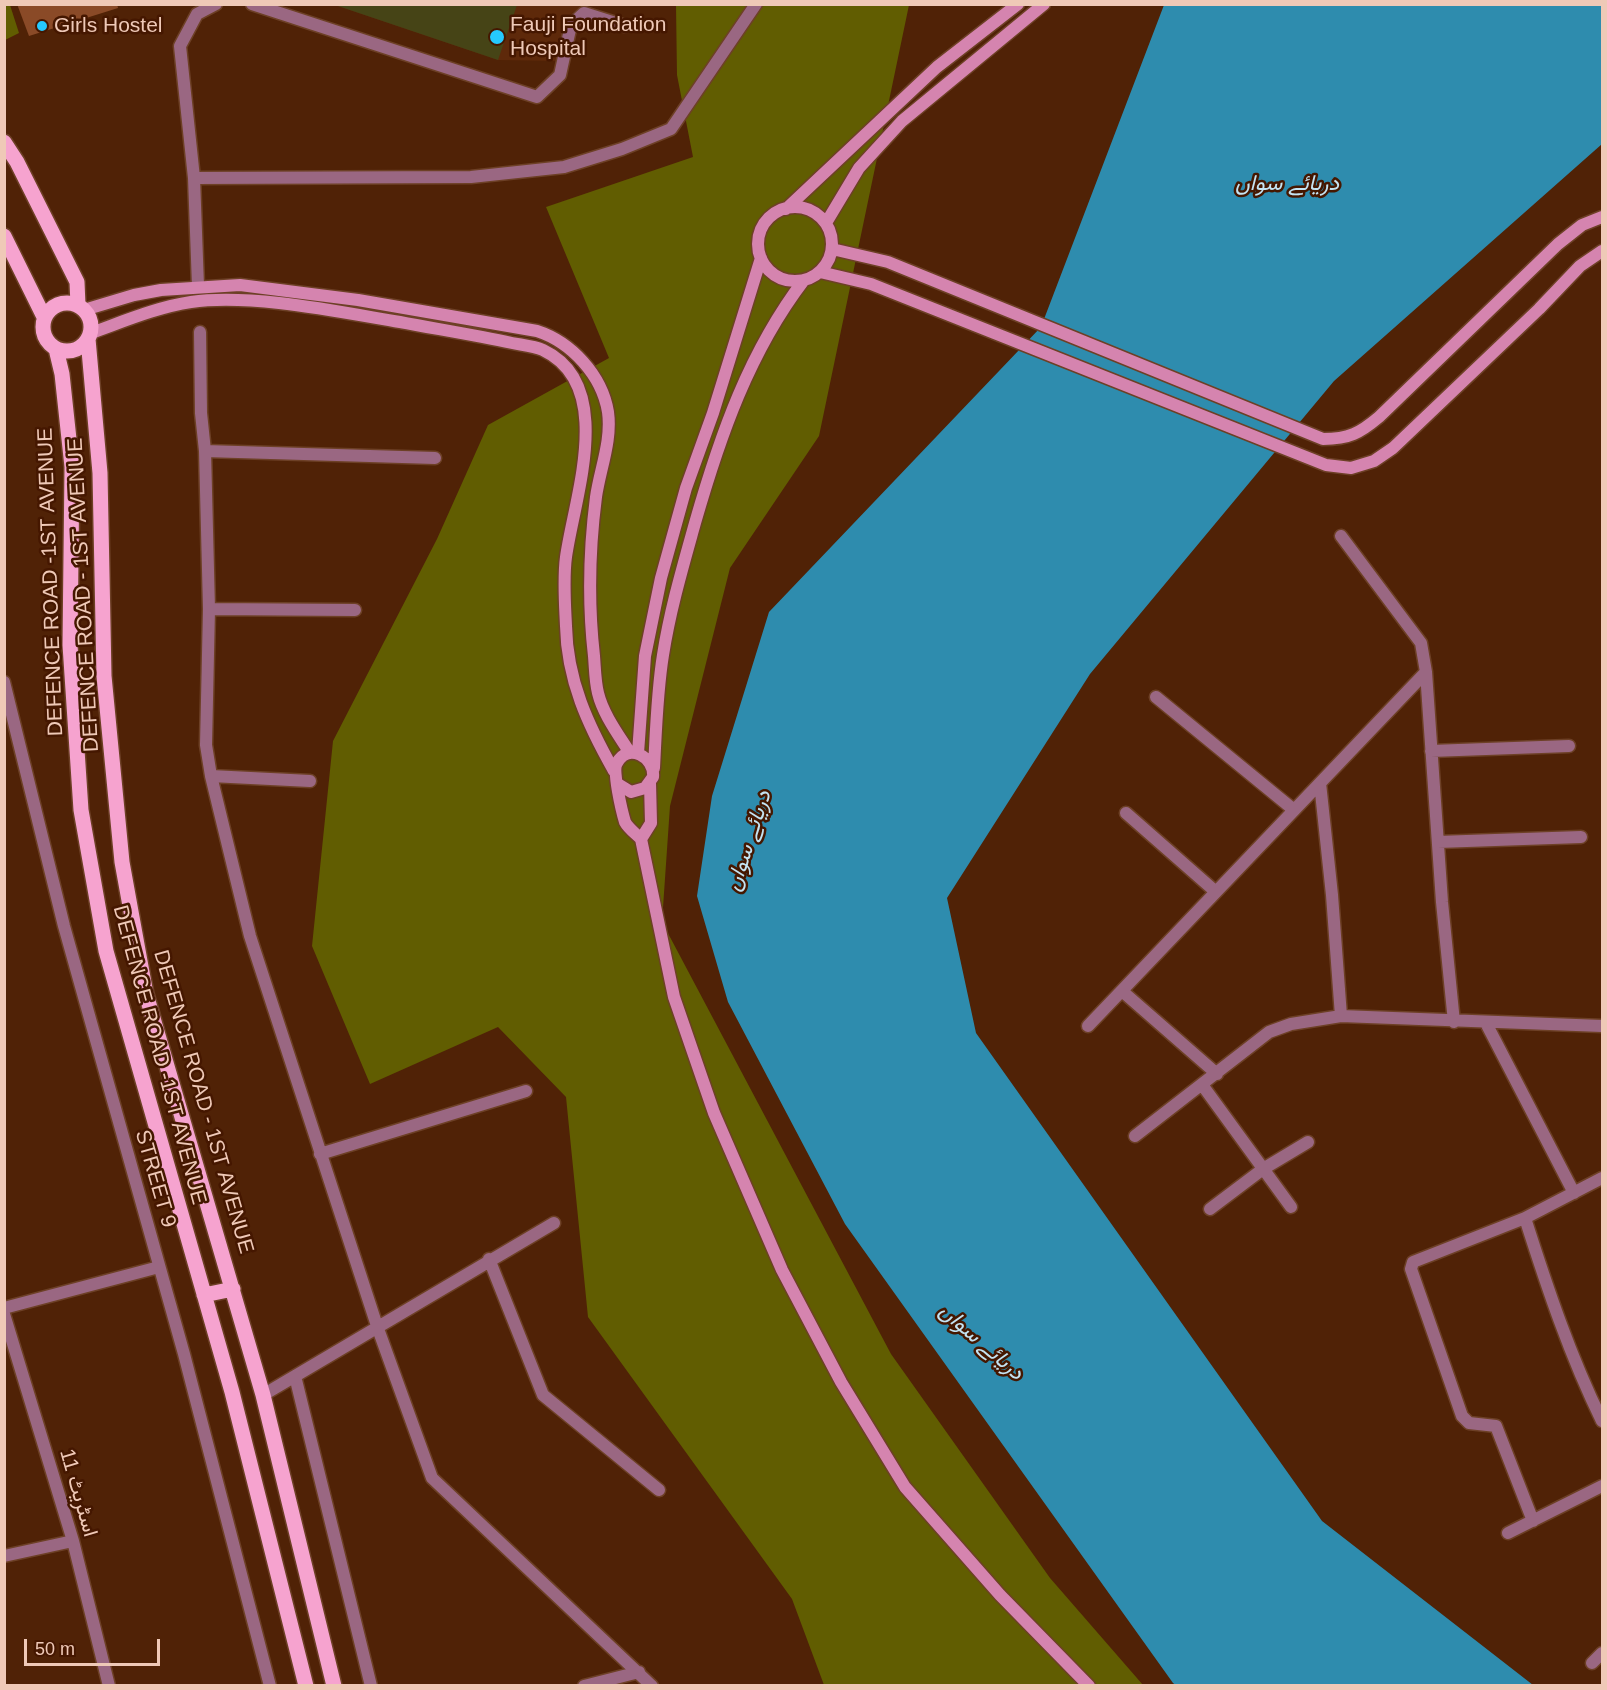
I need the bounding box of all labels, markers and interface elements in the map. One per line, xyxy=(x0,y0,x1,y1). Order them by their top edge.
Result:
place label: Fauji Foundation Hospital xyxy=(510,12,666,62)
place label: Girls Hostel xyxy=(54,13,163,39)
marker: Girls Hostel xyxy=(35,19,49,33)
marker: Fauji Foundation Hospital xyxy=(488,28,506,46)
water label: دریائے سواں xyxy=(1235,171,1339,197)
street label: DEFENCE ROAD -1ST AVENUE xyxy=(33,427,69,737)
street label: DEFENCE ROAD - 1ST AVENUE xyxy=(63,437,105,753)
water label: دریائے سواں xyxy=(720,787,778,895)
street label: DEFENCE ROAD -1ST AVENUE xyxy=(107,903,211,1207)
street label: DEFENCE ROAD - 1ST AVENUE xyxy=(148,947,258,1257)
street label: STREET 9 xyxy=(129,1127,181,1231)
water label: دریائے سواں xyxy=(933,1298,1029,1386)
street label: اسٹریٹ 11 xyxy=(53,1446,103,1540)
scale bar xyxy=(27,1627,164,1665)
text: 50 m xyxy=(35,1639,75,1659)

